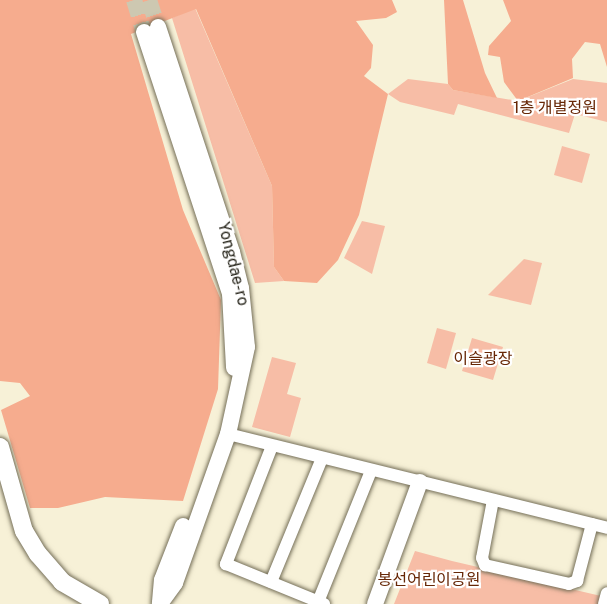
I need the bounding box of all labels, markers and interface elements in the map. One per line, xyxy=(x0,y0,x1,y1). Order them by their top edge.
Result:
park label: 1층 개별정원 xyxy=(513,98,597,118)
street label: Yongdae-ro xyxy=(213,220,253,308)
park label: 이슬광장 xyxy=(454,349,512,369)
park label: 봉선어린이공원 xyxy=(377,570,481,590)

